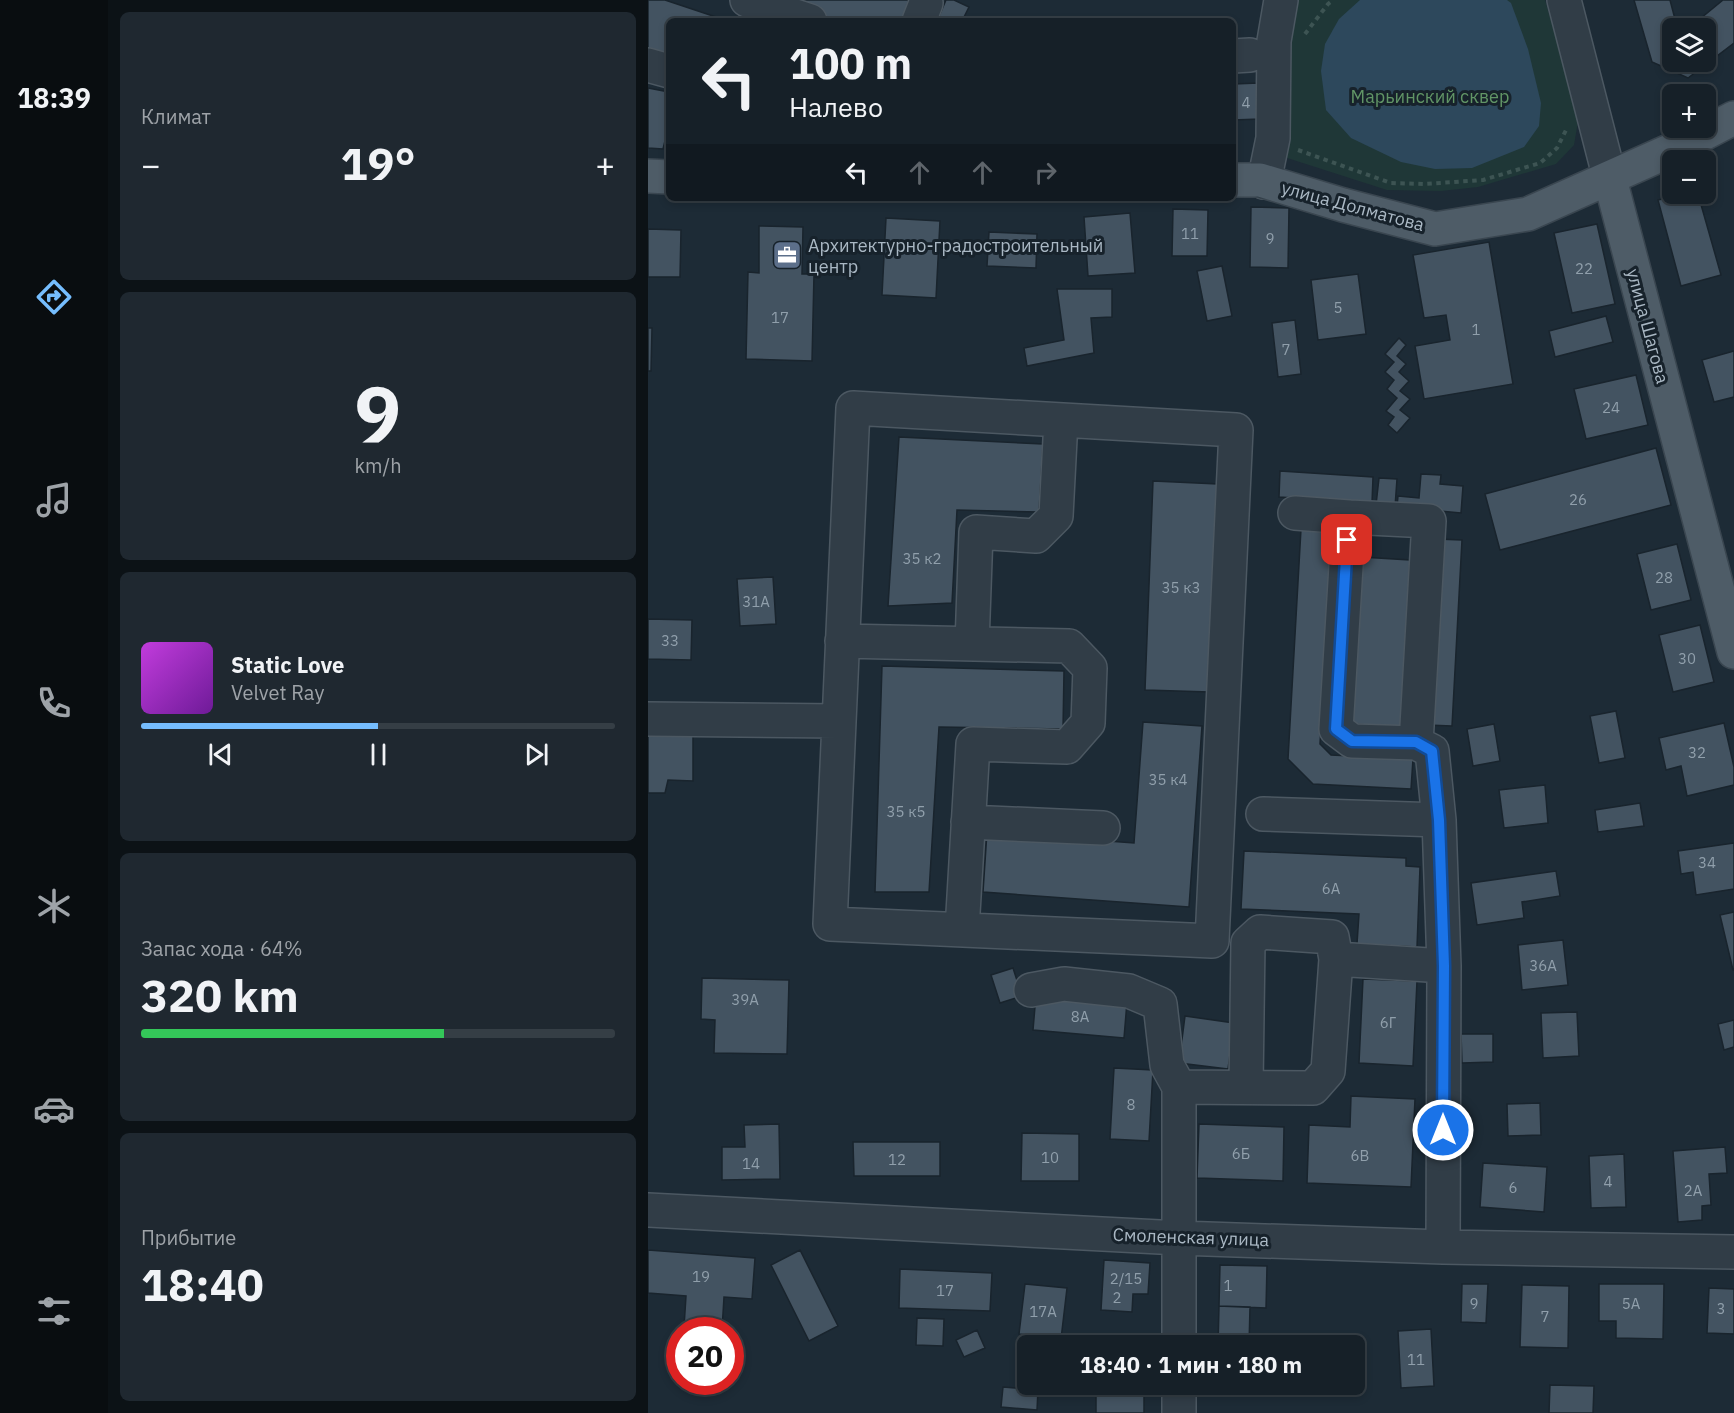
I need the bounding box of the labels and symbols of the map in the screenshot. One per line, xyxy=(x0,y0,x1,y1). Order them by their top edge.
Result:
park label: Марьинский сквер xyxy=(1351,85,1509,108)
house number: 4 xyxy=(1241,93,1251,112)
street label: улица Долматова xyxy=(1279,176,1427,236)
house number: 11 xyxy=(1181,224,1199,243)
house number: 9 xyxy=(1265,229,1275,248)
place label: Архитектурно-градостроительный центр xyxy=(808,234,1103,278)
office icon: Архитектурно-градостроительный центр xyxy=(771,239,803,271)
house number: 22 xyxy=(1575,259,1593,278)
street label: улица Шагова xyxy=(1622,266,1674,386)
house number: 5 xyxy=(1333,298,1343,317)
house number: 17 xyxy=(771,308,789,327)
house number: 1 xyxy=(1471,320,1481,339)
house number: 7 xyxy=(1281,340,1291,359)
house number: 24 xyxy=(1602,398,1620,417)
house number: 26 xyxy=(1569,490,1587,509)
pin xyxy=(1321,514,1372,565)
house number: 35 к2 xyxy=(903,549,941,568)
house number: 28 xyxy=(1655,568,1673,587)
house number: 35 к3 xyxy=(1162,578,1200,597)
house number: 31А xyxy=(742,592,770,611)
house number: 33 xyxy=(661,631,679,650)
house number: 30 xyxy=(1678,649,1696,668)
house number: 32 xyxy=(1688,743,1706,762)
house number: 35 к4 xyxy=(1149,770,1187,789)
house number: 35 к5 xyxy=(887,802,925,821)
house number: 34 xyxy=(1698,853,1716,872)
house number: 6А xyxy=(1322,879,1341,898)
house number: 36А xyxy=(1529,956,1557,975)
house number: 39А xyxy=(731,990,759,1009)
house number: 8А xyxy=(1071,1007,1090,1026)
house number: 6Г xyxy=(1380,1013,1397,1032)
house number: 8 xyxy=(1126,1095,1136,1114)
position arrow xyxy=(1411,1098,1475,1162)
house number: 6Б xyxy=(1232,1144,1250,1163)
house number: 6В xyxy=(1351,1146,1369,1165)
house number: 10 xyxy=(1041,1148,1059,1167)
house number: 12 xyxy=(888,1150,906,1169)
house number: 14 xyxy=(742,1154,760,1173)
house number: 4 xyxy=(1603,1172,1613,1191)
house number: 6 xyxy=(1508,1178,1518,1197)
house number: 2А xyxy=(1684,1181,1703,1200)
street label: Смоленская улица xyxy=(1112,1223,1270,1251)
house number: 19 xyxy=(692,1267,710,1286)
house number: 2/15 xyxy=(1110,1269,1142,1288)
house number: 1 xyxy=(1223,1276,1233,1295)
house number: 17 xyxy=(936,1281,954,1300)
house number: 2 xyxy=(1112,1288,1122,1307)
house number: 9 xyxy=(1469,1294,1479,1313)
house number: 5А xyxy=(1622,1294,1641,1313)
house number: 3 xyxy=(1716,1299,1726,1318)
house number: 17А xyxy=(1029,1302,1057,1321)
house number: 7 xyxy=(1540,1307,1550,1326)
speed limit sign: 20 xyxy=(666,1317,744,1395)
house number: 11 xyxy=(1407,1350,1425,1369)

